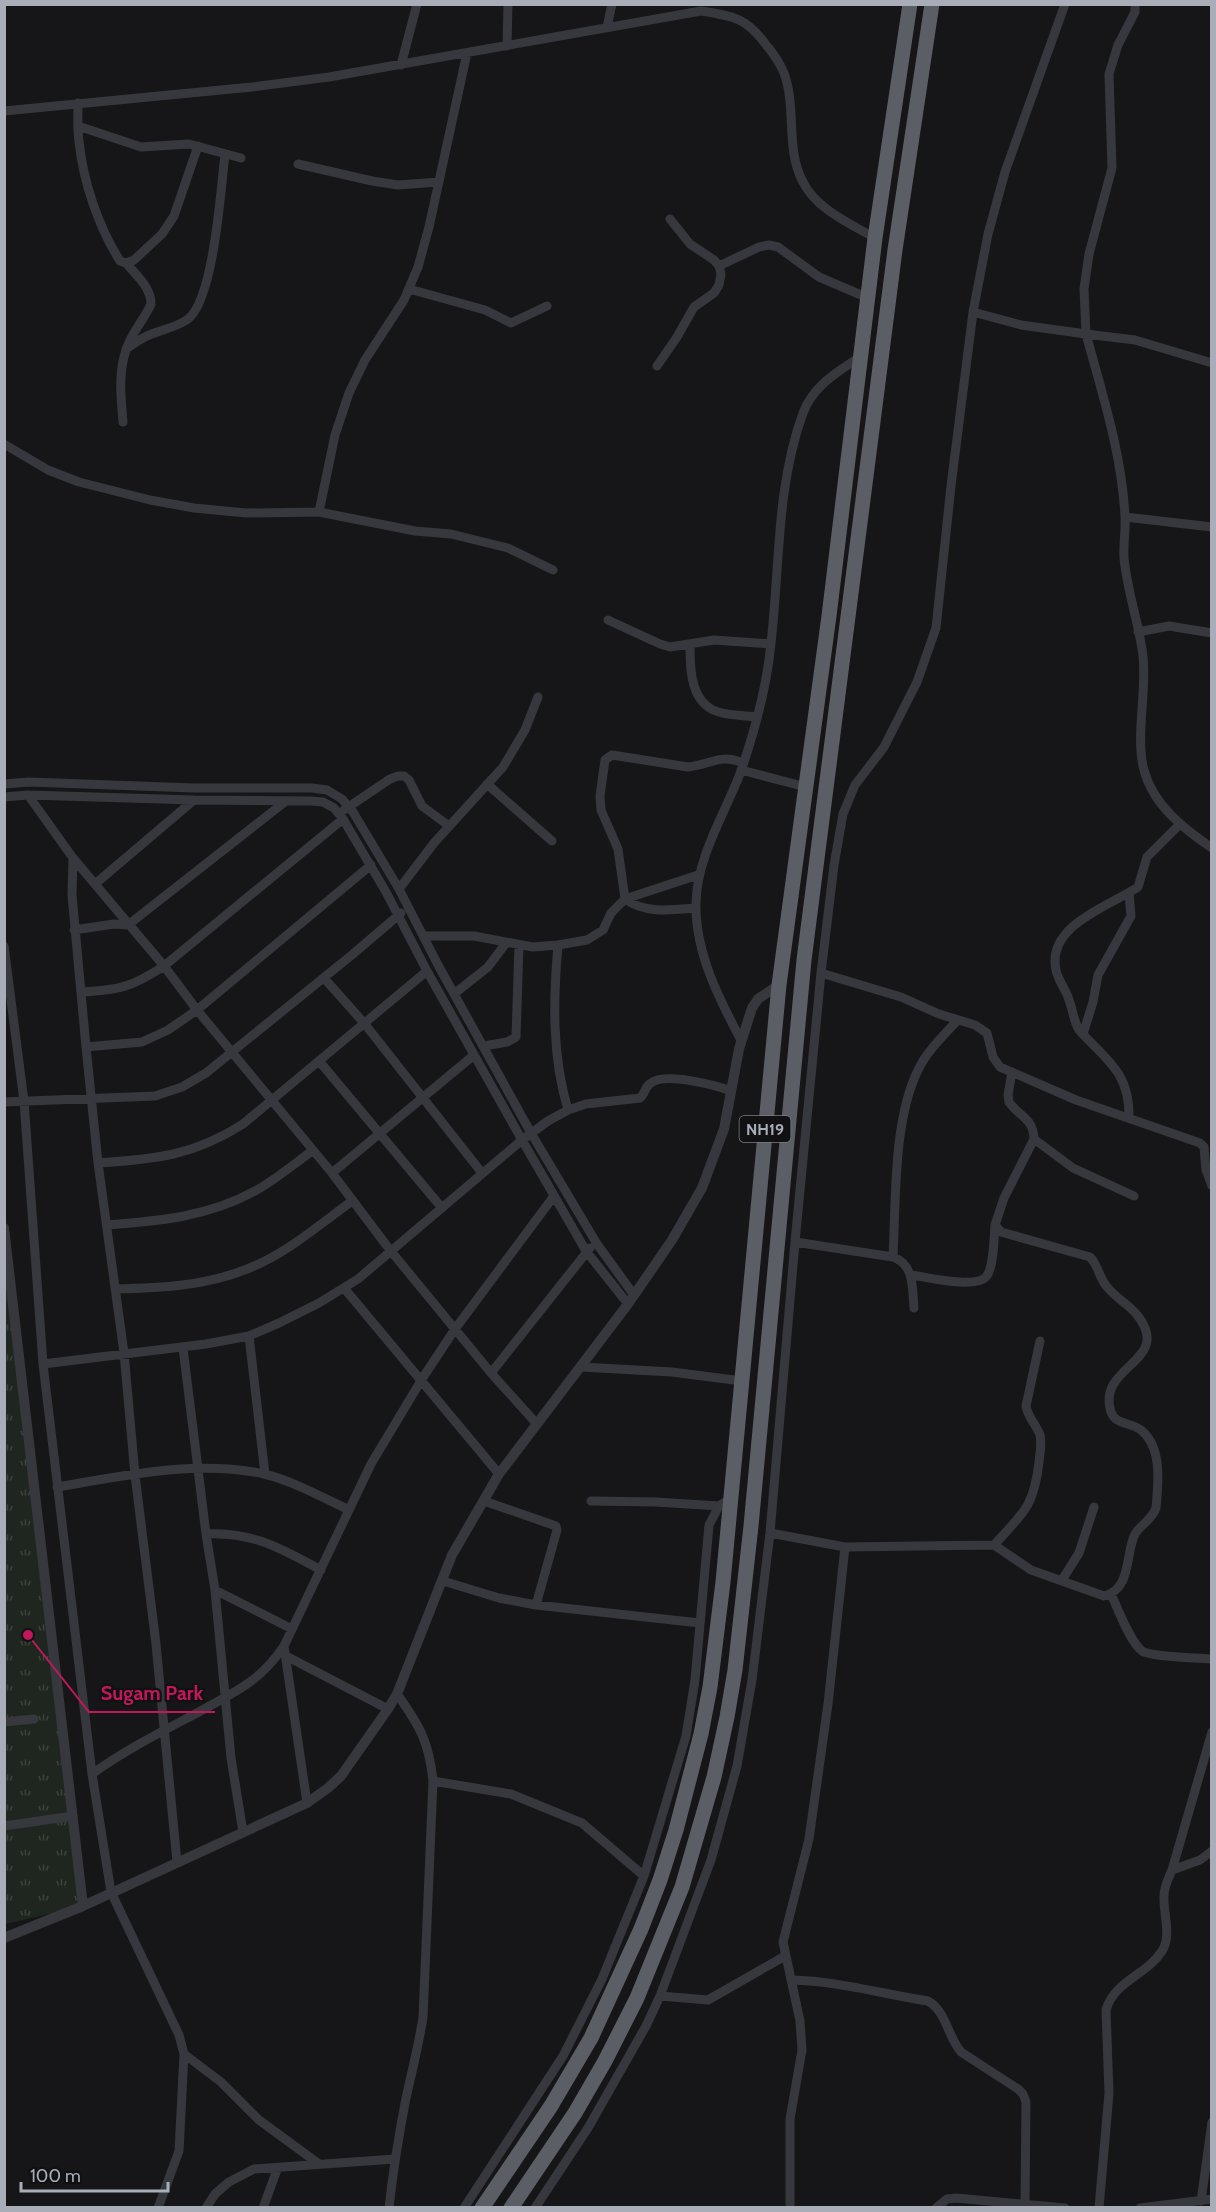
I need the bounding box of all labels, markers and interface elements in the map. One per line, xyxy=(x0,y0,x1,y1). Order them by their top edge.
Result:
road number: NH19 xyxy=(740,1116,790,1142)
callout: Sugam Park xyxy=(89,1674,215,1712)
text: Sugam Park xyxy=(101,1681,203,1705)
scale bar xyxy=(21,2155,168,2193)
text: 100 m xyxy=(30,2165,81,2187)

